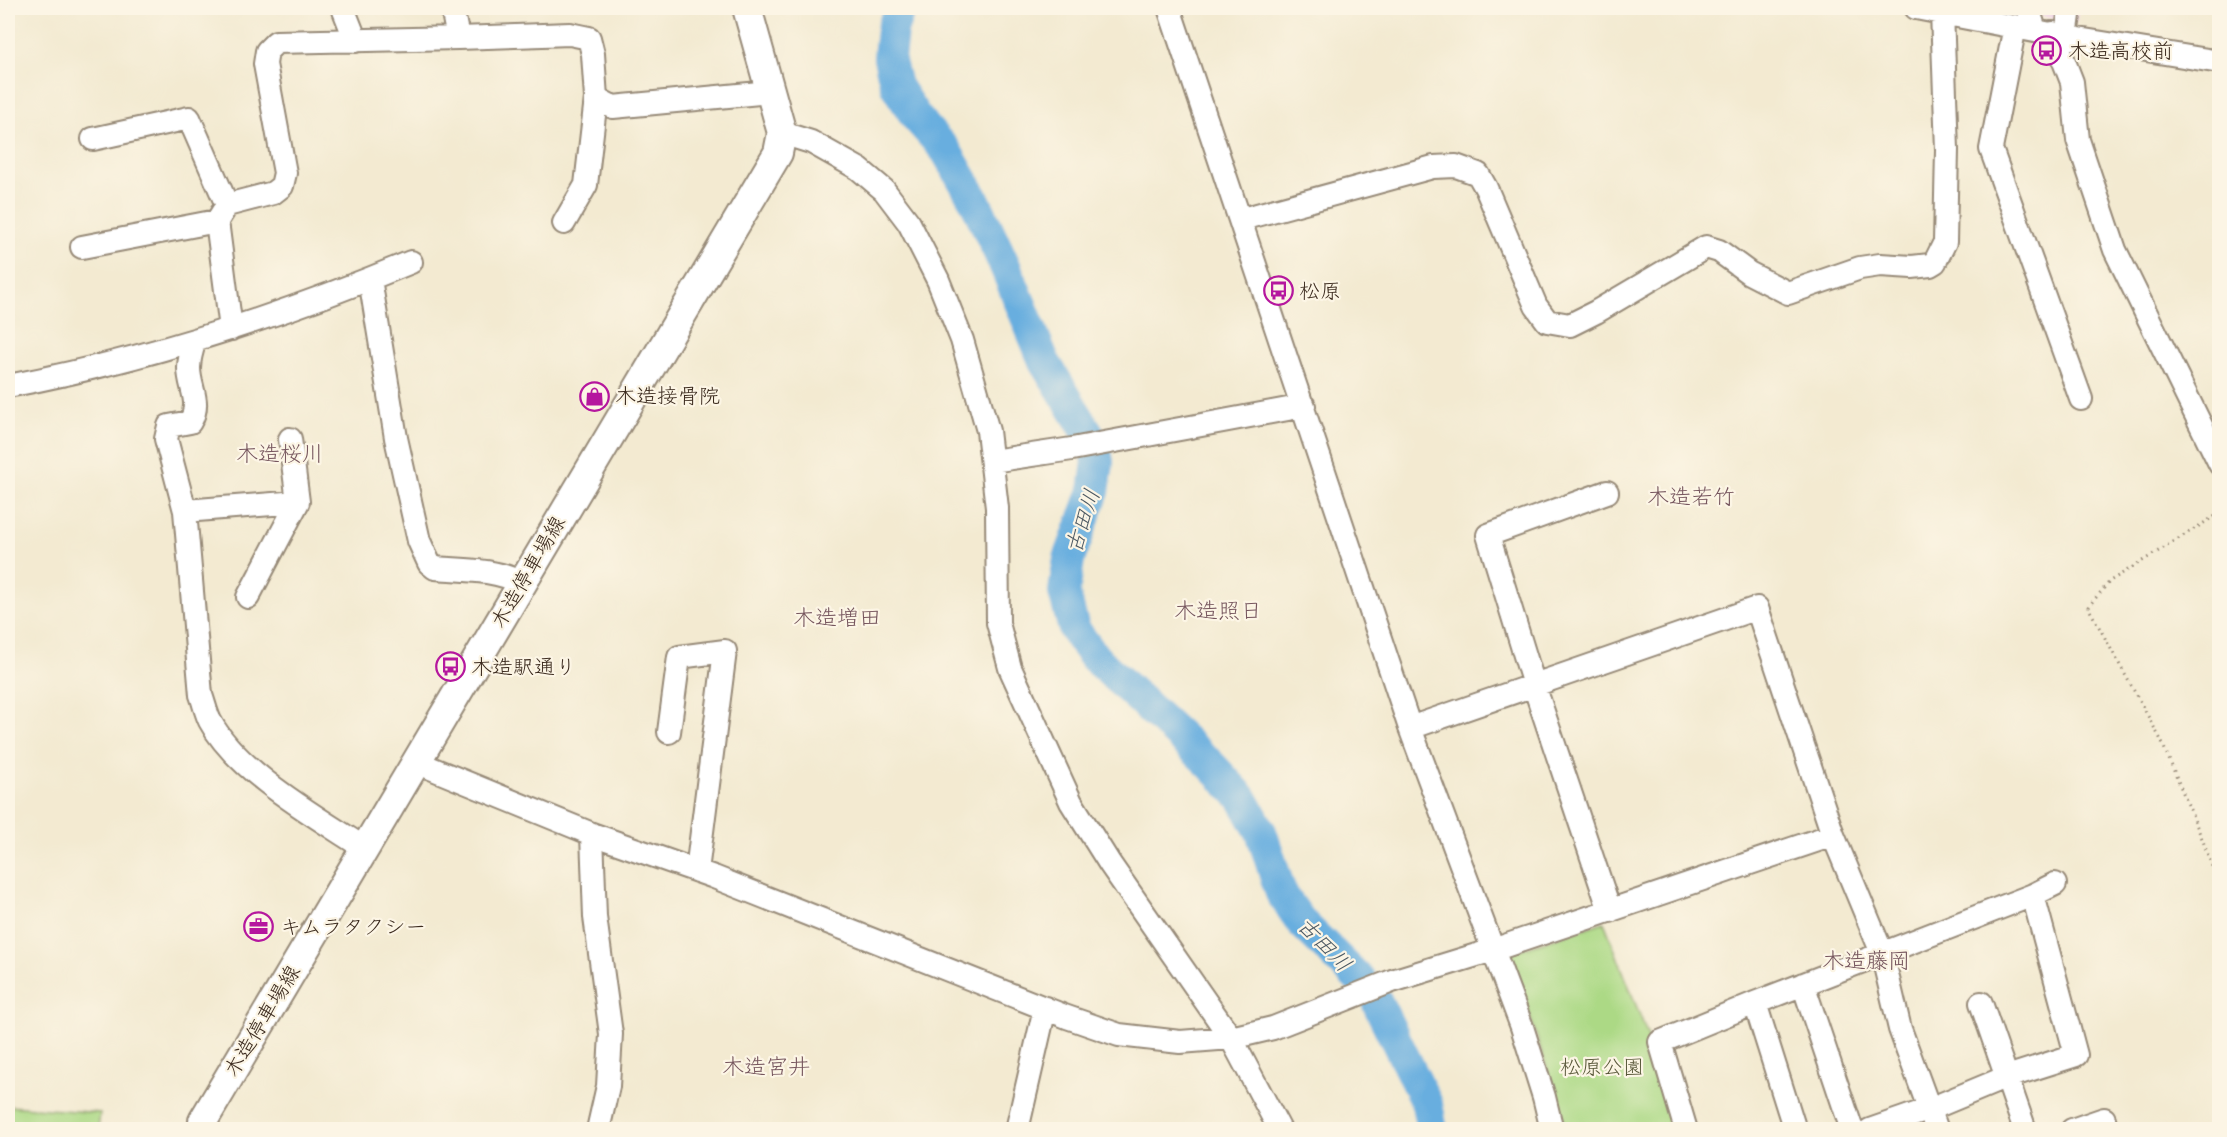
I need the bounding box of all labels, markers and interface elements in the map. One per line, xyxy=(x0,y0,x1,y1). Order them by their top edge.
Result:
bus stop icon: 木造高校前 xyxy=(2031,35,2063,67)
place label: 木造高校前 xyxy=(2068,36,2173,65)
bus stop icon: 松原 xyxy=(1262,275,1294,307)
place label: 松原 xyxy=(1299,276,1341,305)
shop icon: 木造接骨院 xyxy=(578,380,610,412)
place label: 木造接骨院 xyxy=(615,381,720,410)
district label: 木造桜川 xyxy=(236,438,324,468)
district label: 木造若竹 xyxy=(1647,481,1735,511)
water label: 古田川 xyxy=(1058,485,1106,557)
street label: 木造停車場線 xyxy=(484,510,572,634)
district label: 木造照日 xyxy=(1174,595,1262,625)
district label: 木造増田 xyxy=(793,602,881,632)
bus stop icon: 木造駅通り xyxy=(434,651,466,683)
place label: 木造駅通り xyxy=(471,652,576,681)
water label: 古田川 xyxy=(1291,910,1359,978)
office icon: キムラタクシー xyxy=(243,911,275,943)
place label: キムラタクシー xyxy=(280,912,426,941)
district label: 木造藤岡 xyxy=(1822,945,1910,975)
street label: 木造停車場線 xyxy=(217,959,306,1082)
district label: 木造宮井 xyxy=(722,1051,810,1081)
park label: 松原公園 xyxy=(1560,1052,1644,1081)

